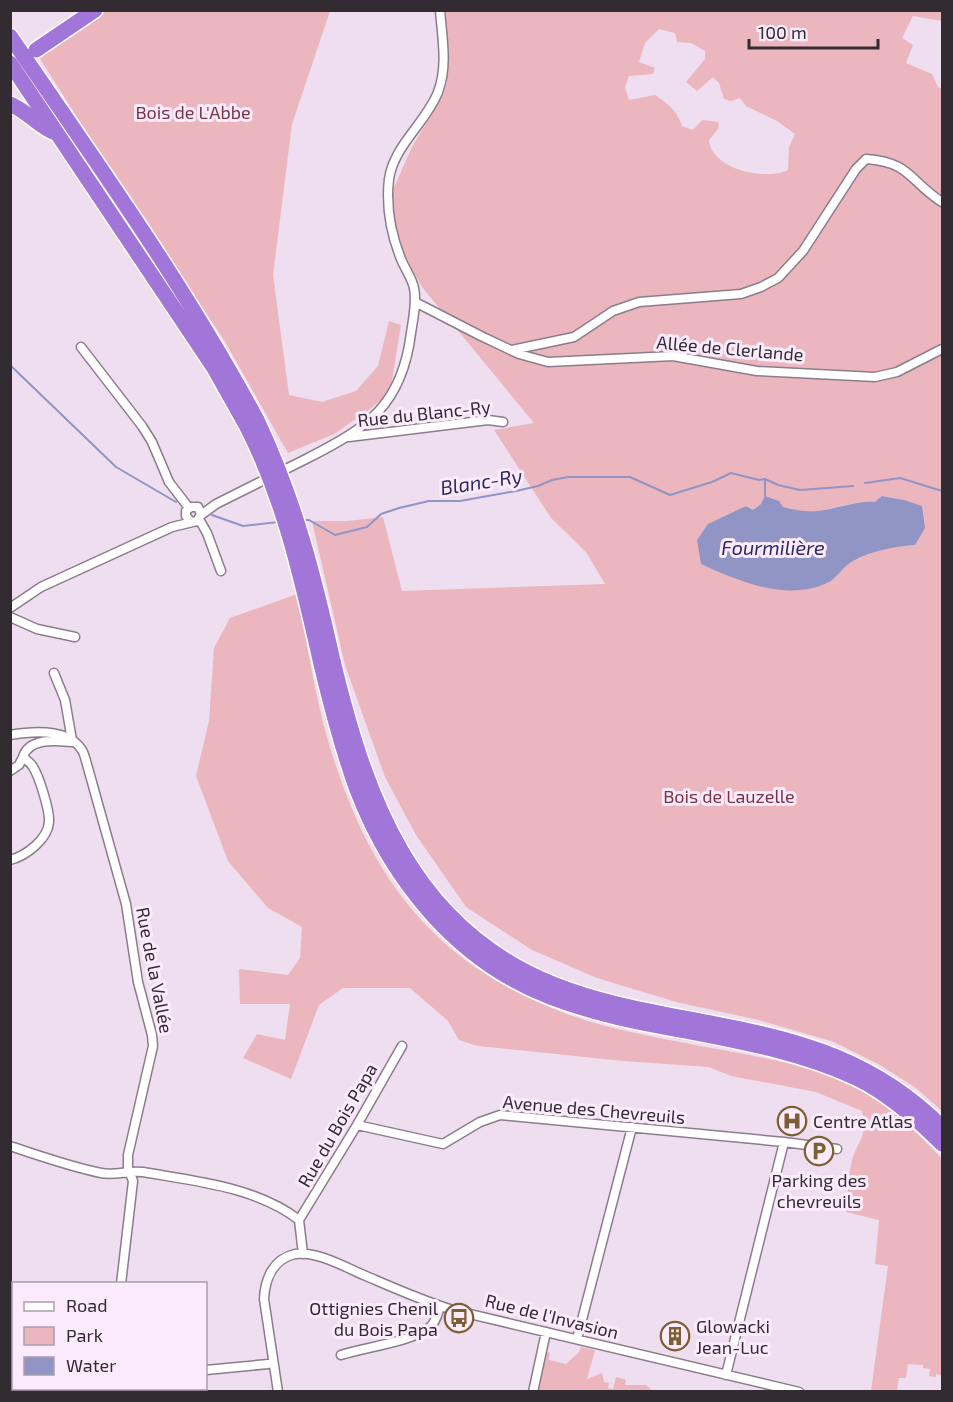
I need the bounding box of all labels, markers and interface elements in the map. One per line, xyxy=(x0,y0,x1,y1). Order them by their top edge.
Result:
scale bar xyxy=(749,12,878,50)
text: 100 m xyxy=(758,21,807,43)
park label: Bois de L'Abbe xyxy=(135,101,251,123)
street label: Allée de Clerlande xyxy=(656,331,804,365)
street label: Rue du Blanc-Ry xyxy=(356,395,492,431)
water label: Blanc-Ry xyxy=(438,463,524,500)
water label: Fourmilière xyxy=(721,535,825,559)
park label: Bois de Lauzelle xyxy=(663,785,795,807)
street label: Rue de la Vallée xyxy=(132,905,178,1035)
street label: Rue du Bois Papa xyxy=(293,1059,381,1191)
street label: Avenue des Chevreuils xyxy=(502,1090,686,1128)
hospital icon: Centre Atlas xyxy=(776,1105,808,1137)
place label: Centre Atlas xyxy=(813,1110,913,1132)
parking icon: Parking des chevreuils xyxy=(803,1135,835,1167)
place label: Parking des chevreuils xyxy=(772,1169,866,1212)
legend xyxy=(12,1282,207,1390)
street label: Rue de l'Invasion xyxy=(483,1289,621,1343)
text: Road xyxy=(66,1294,107,1316)
place label: Ottignies Chenil du Bois Papa xyxy=(309,1297,439,1340)
bus stop icon: Ottignies Chenil du Bois Papa xyxy=(443,1302,475,1334)
place label: Glowacki Jean-Luc xyxy=(696,1315,770,1358)
building icon: Glowacki Jean-Luc xyxy=(659,1320,691,1352)
text: Park xyxy=(66,1324,103,1346)
text: Water xyxy=(66,1354,116,1376)

